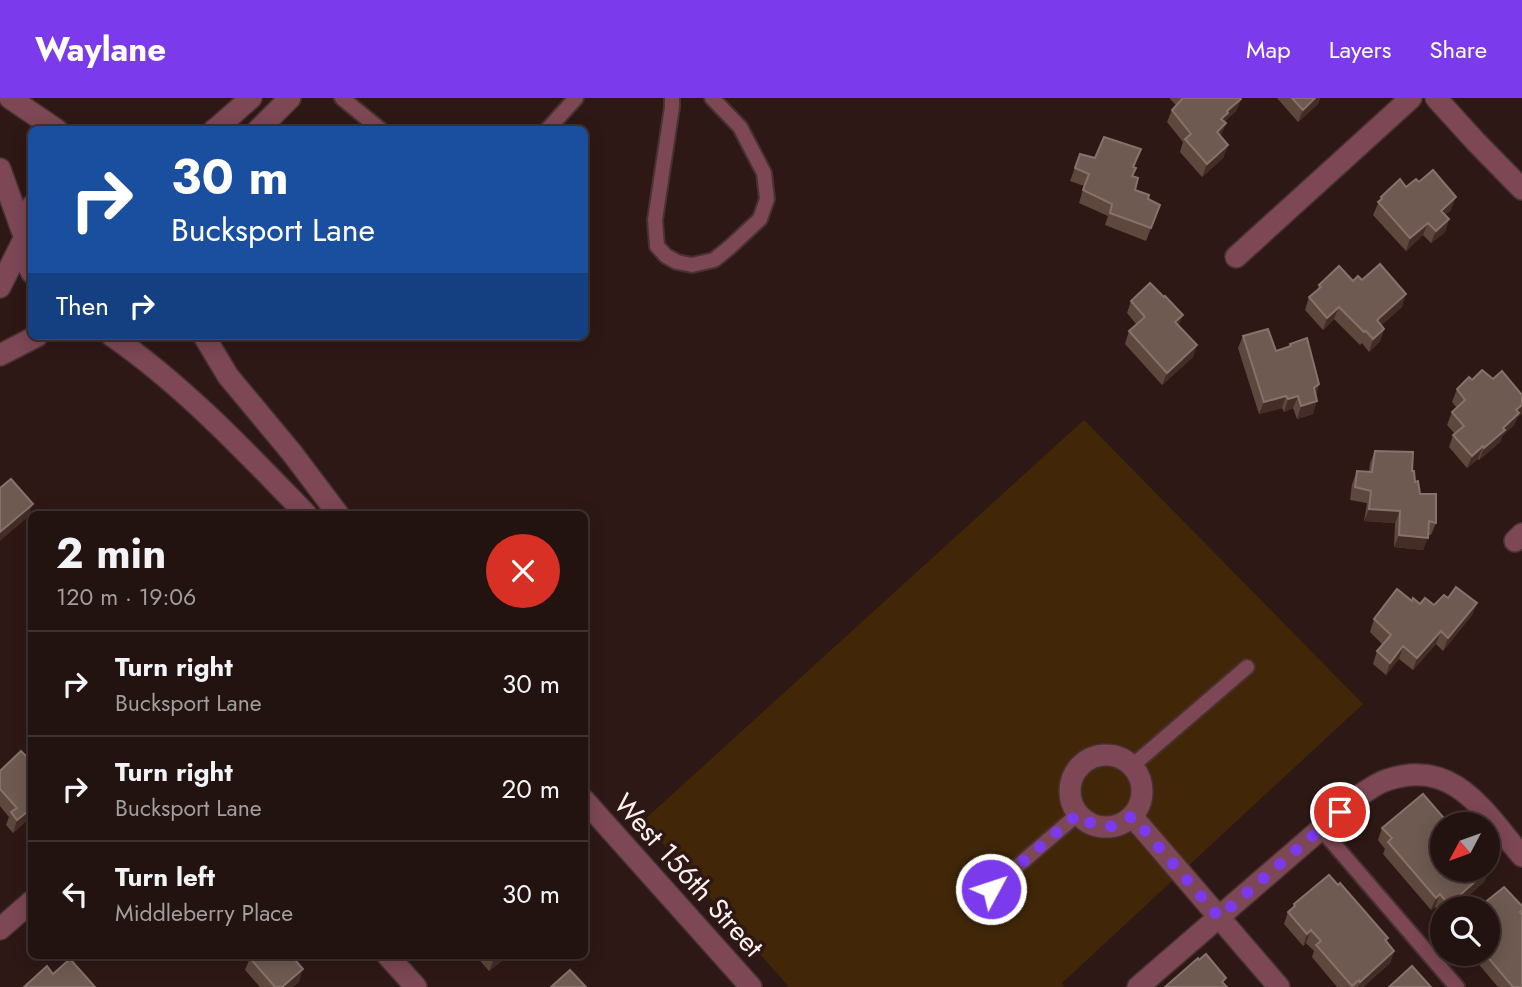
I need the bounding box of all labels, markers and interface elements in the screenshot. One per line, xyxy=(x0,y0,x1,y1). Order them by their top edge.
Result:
text: Waylane xyxy=(35,26,166,73)
text: Map xyxy=(1246,32,1291,67)
text: Layers xyxy=(1329,32,1391,67)
text: Share xyxy=(1429,32,1487,67)
text: 30 m xyxy=(171,142,289,212)
icon: right xyxy=(56,154,147,245)
text: Bucksport Lane xyxy=(171,207,375,253)
text: Then xyxy=(56,287,109,325)
icon: right xyxy=(123,287,161,325)
text: 2 min xyxy=(56,523,166,584)
button: close xyxy=(486,534,560,608)
text: 120 m · 19:06 xyxy=(56,580,196,614)
text: Turn right xyxy=(115,648,233,686)
icon: right xyxy=(56,665,94,703)
text: 30 m xyxy=(502,665,560,703)
text: Bucksport Lane xyxy=(115,686,262,720)
text: Turn right xyxy=(115,753,233,791)
icon: right xyxy=(56,770,94,808)
text: 20 m xyxy=(502,770,560,808)
pin xyxy=(1310,782,1370,842)
street label: West 156th Street xyxy=(604,785,773,966)
text: Bucksport Lane xyxy=(115,791,262,825)
icon: arrive xyxy=(1321,793,1359,831)
north arrow xyxy=(1430,812,1500,882)
map controls xyxy=(1430,812,1500,966)
position arrow xyxy=(954,852,1028,926)
text: Turn left xyxy=(115,858,215,896)
icon: left xyxy=(56,875,94,913)
text: 30 m xyxy=(502,875,560,913)
text: Middleberry Place xyxy=(115,896,293,930)
button: search xyxy=(1430,896,1500,966)

